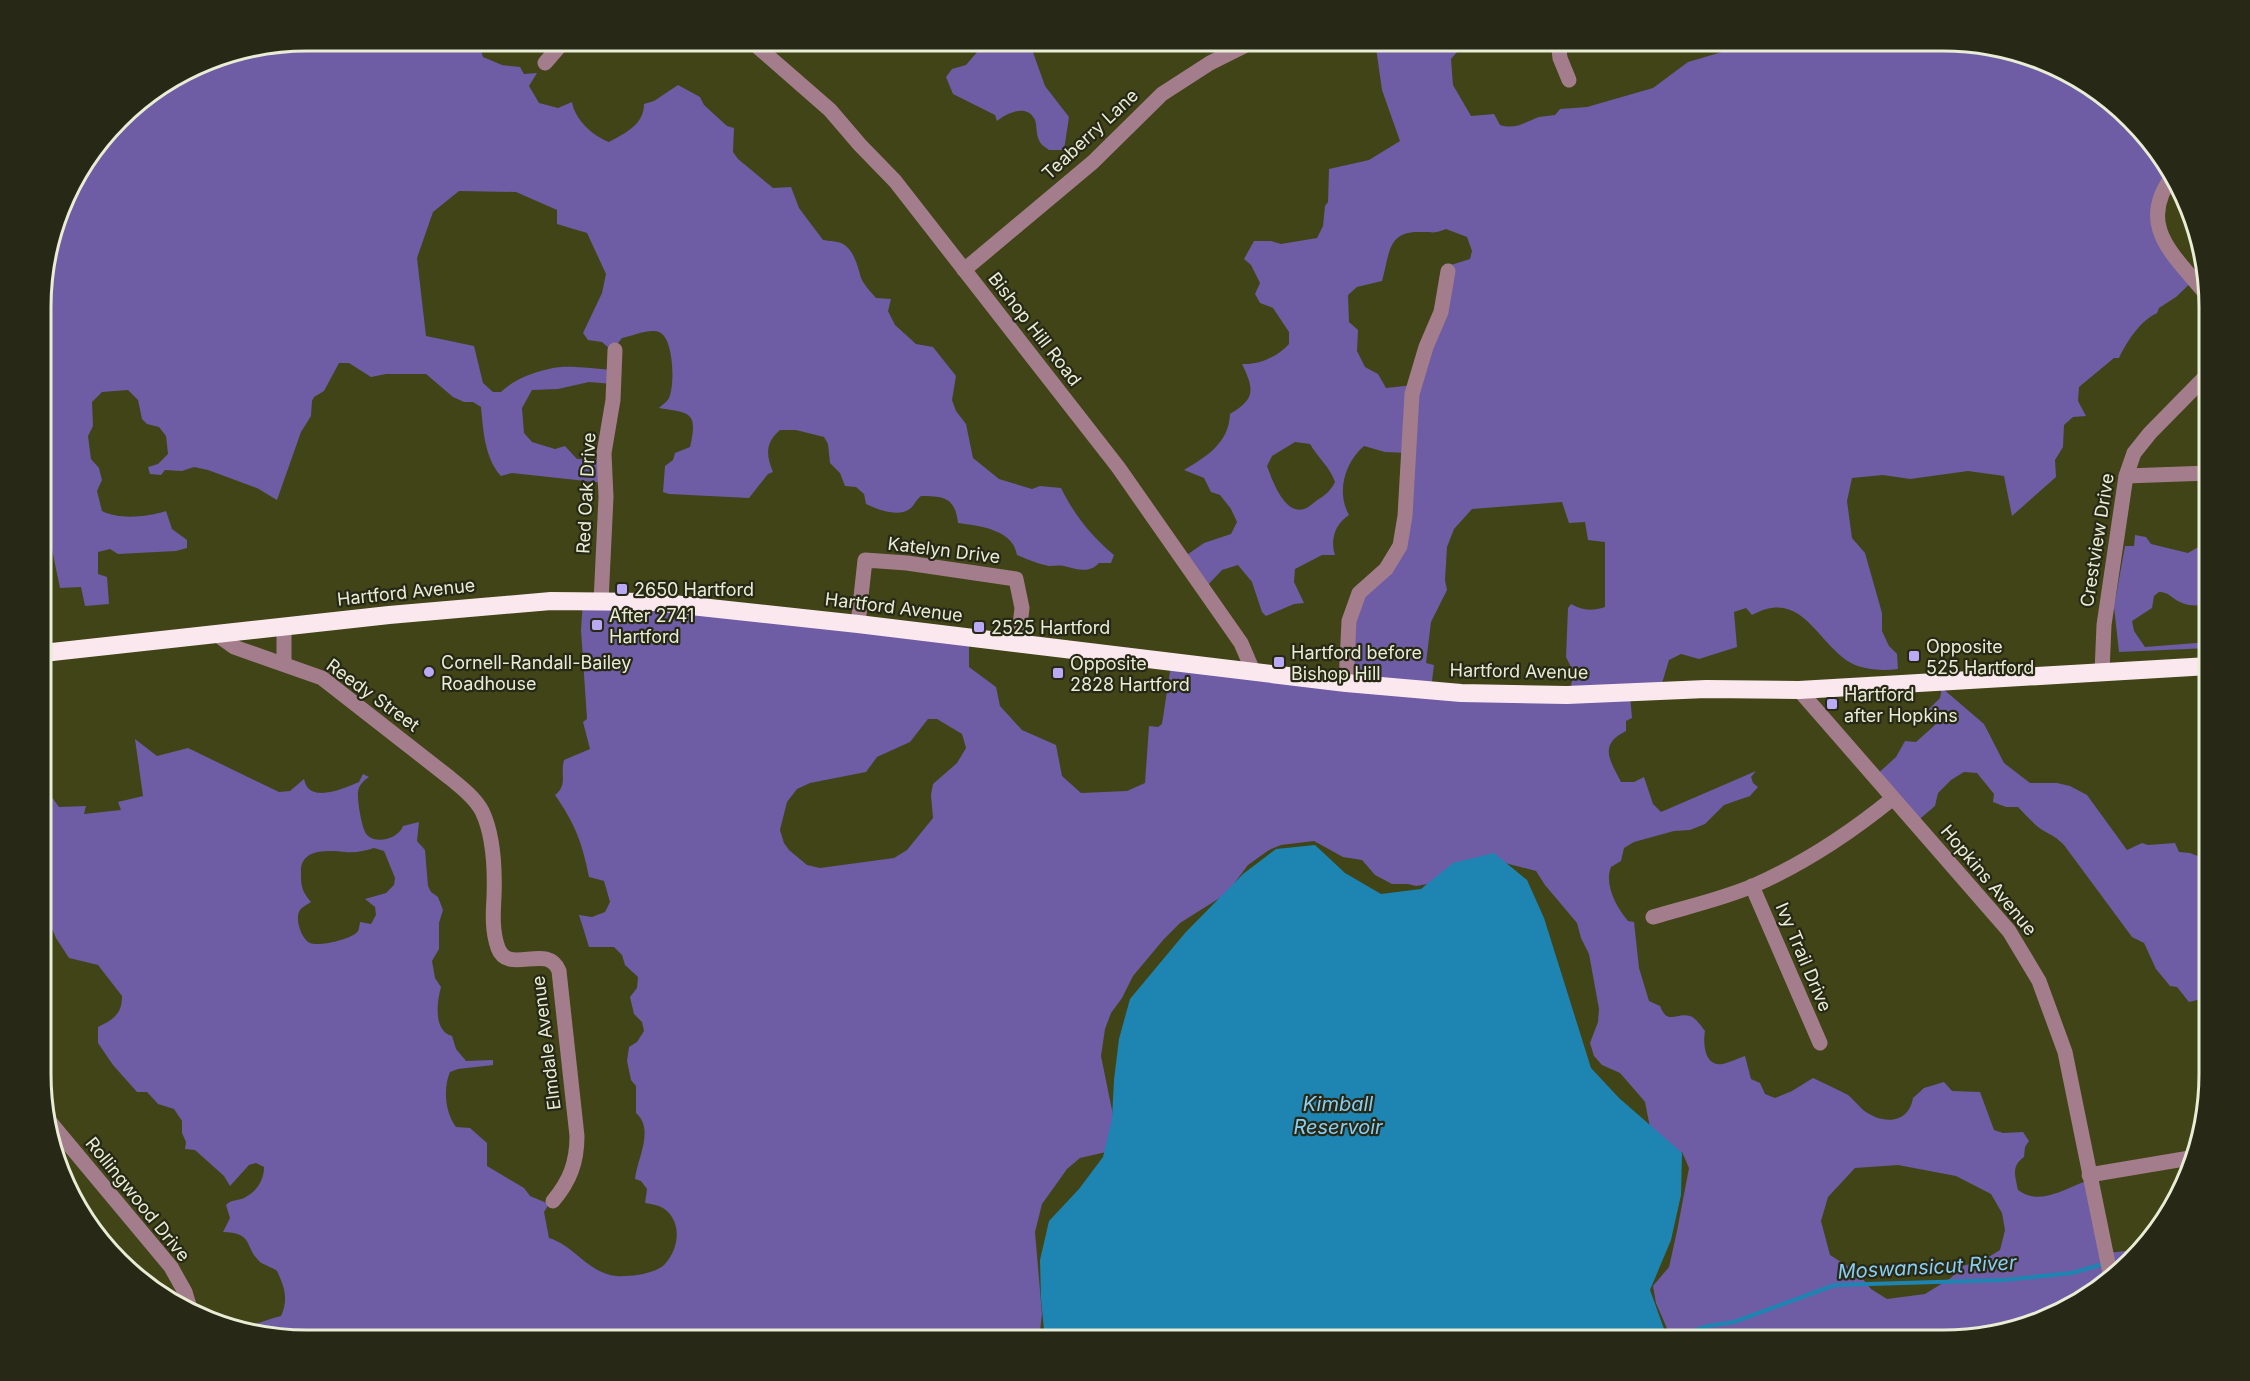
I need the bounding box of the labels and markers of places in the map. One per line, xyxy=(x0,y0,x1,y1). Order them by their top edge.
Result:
place label: 2650 Hartford xyxy=(634,579,754,600)
marker: 2650 Hartford xyxy=(615,582,629,596)
place label: After 2741 Hartford xyxy=(609,605,694,647)
place label: 2525 Hartford xyxy=(991,617,1110,638)
marker: After 2741 Hartford xyxy=(590,618,604,632)
marker: 2525 Hartford xyxy=(972,620,986,634)
place label: Opposite 525 Hartford xyxy=(1926,636,2034,678)
place label: Hartford before Bishop Hill xyxy=(1291,642,1422,684)
marker: Opposite 525 Hartford xyxy=(1907,649,1921,663)
place label: Cornell-Randall-Bailey Roadhouse xyxy=(441,652,631,694)
place label: Opposite 2828 Hartford xyxy=(1070,653,1190,695)
marker: Hartford before Bishop Hill xyxy=(1272,655,1286,669)
marker: Cornell-Randall-Bailey Roadhouse xyxy=(422,665,436,679)
marker: Opposite 2828 Hartford xyxy=(1051,666,1065,680)
place label: Hartford after Hopkins xyxy=(1844,684,1958,726)
marker: Hartford after Hopkins xyxy=(1825,697,1839,711)

